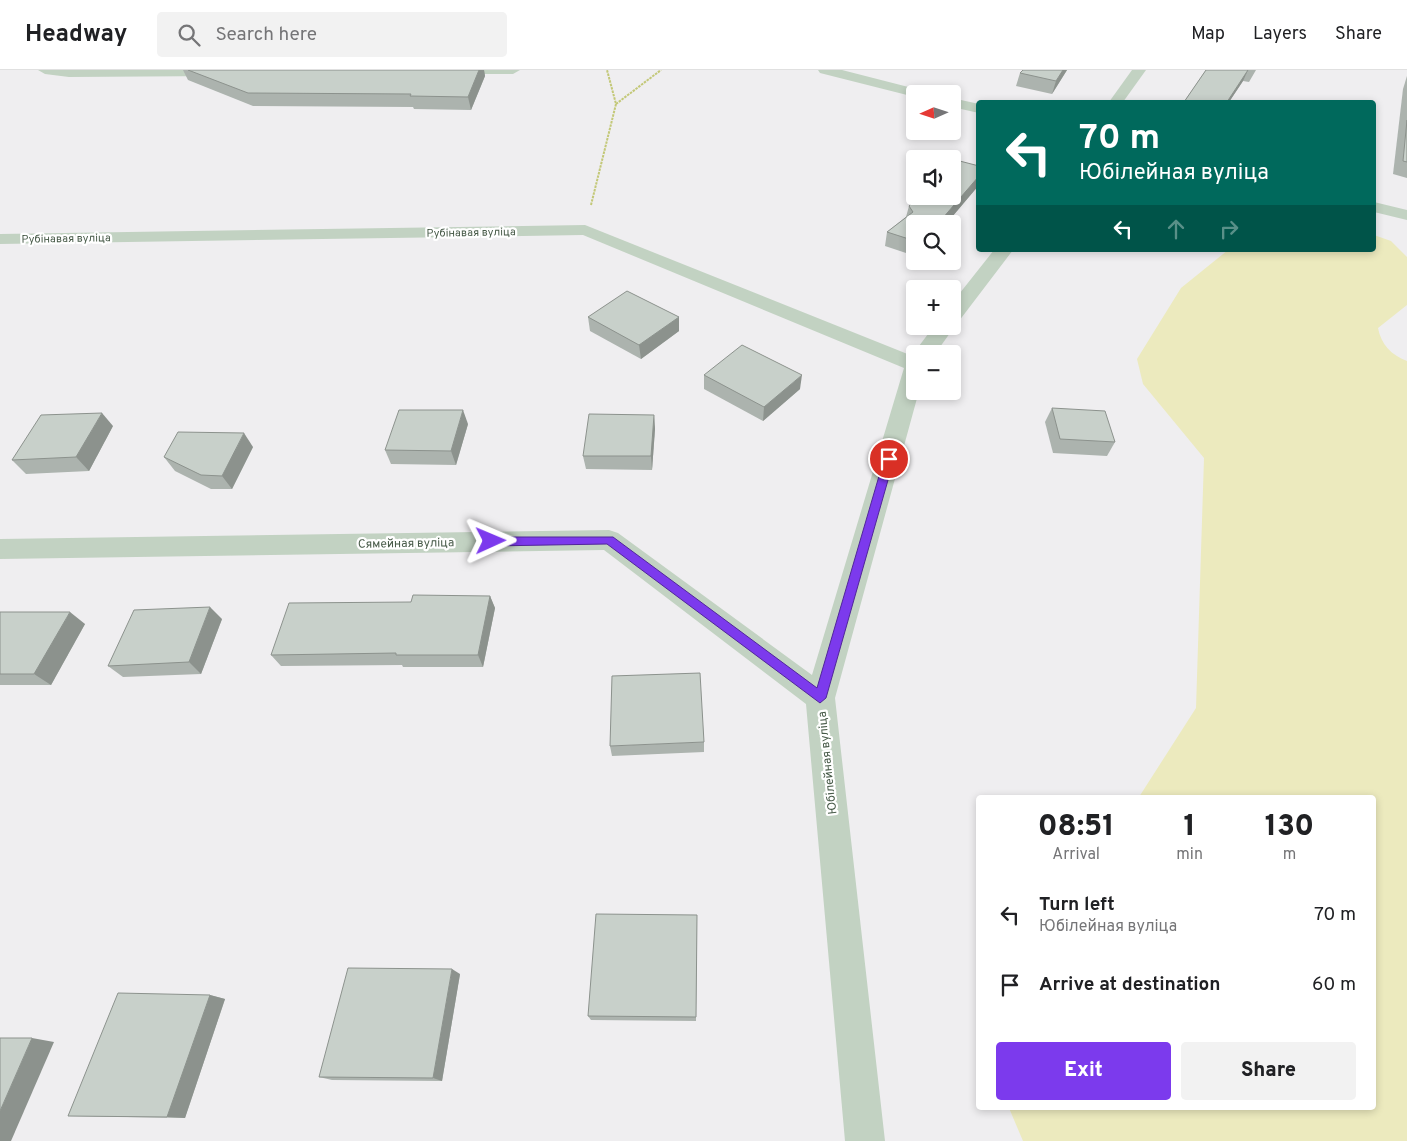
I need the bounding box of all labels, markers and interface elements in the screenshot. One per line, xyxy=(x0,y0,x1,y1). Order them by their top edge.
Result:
search box xyxy=(157,12,507,57)
text: Headway xyxy=(25,20,127,50)
icon: search xyxy=(175,21,203,49)
text: Search here xyxy=(215,23,317,47)
text: Map xyxy=(1191,23,1225,46)
text: Layers xyxy=(1253,23,1307,46)
text: Share xyxy=(1335,23,1382,46)
north arrow xyxy=(906,85,961,140)
map controls xyxy=(906,85,961,400)
text: 70 m xyxy=(1079,117,1160,161)
icon: left xyxy=(996,120,1061,185)
button: sound xyxy=(906,150,961,205)
text: Юбілейная вуліца xyxy=(1079,160,1269,187)
button: search xyxy=(906,215,961,270)
icon: left xyxy=(1109,215,1137,243)
icon: ahead xyxy=(1162,215,1190,243)
icon: right xyxy=(1215,215,1243,243)
street label: Рубінавая вуліца xyxy=(426,225,516,241)
street label: Рубінавая вуліца xyxy=(21,231,111,247)
button: + xyxy=(906,280,961,335)
button: − xyxy=(906,345,961,400)
pin xyxy=(868,438,910,480)
icon: arrive xyxy=(875,445,903,473)
position arrow xyxy=(464,514,516,566)
street label: Сямейная вуліца xyxy=(358,535,454,553)
street label: Юбілейная вуліца xyxy=(815,711,841,815)
text: 08:51 xyxy=(1038,809,1115,846)
text: 1 xyxy=(1183,809,1196,846)
text: 130 xyxy=(1265,809,1314,846)
text: Arrival xyxy=(1052,845,1100,865)
text: min xyxy=(1176,845,1203,865)
text: m xyxy=(1283,845,1296,865)
text: Turn left xyxy=(1039,893,1115,917)
icon: left xyxy=(996,901,1024,929)
text: 70 m xyxy=(1314,903,1356,927)
text: Юбілейная вуліца xyxy=(1039,917,1177,937)
icon: arrive xyxy=(996,971,1024,999)
text: Arrive at destination xyxy=(1039,973,1220,997)
text: 60 m xyxy=(1312,973,1356,997)
button: Exit xyxy=(996,1042,1171,1100)
button: Share xyxy=(1181,1042,1356,1100)

